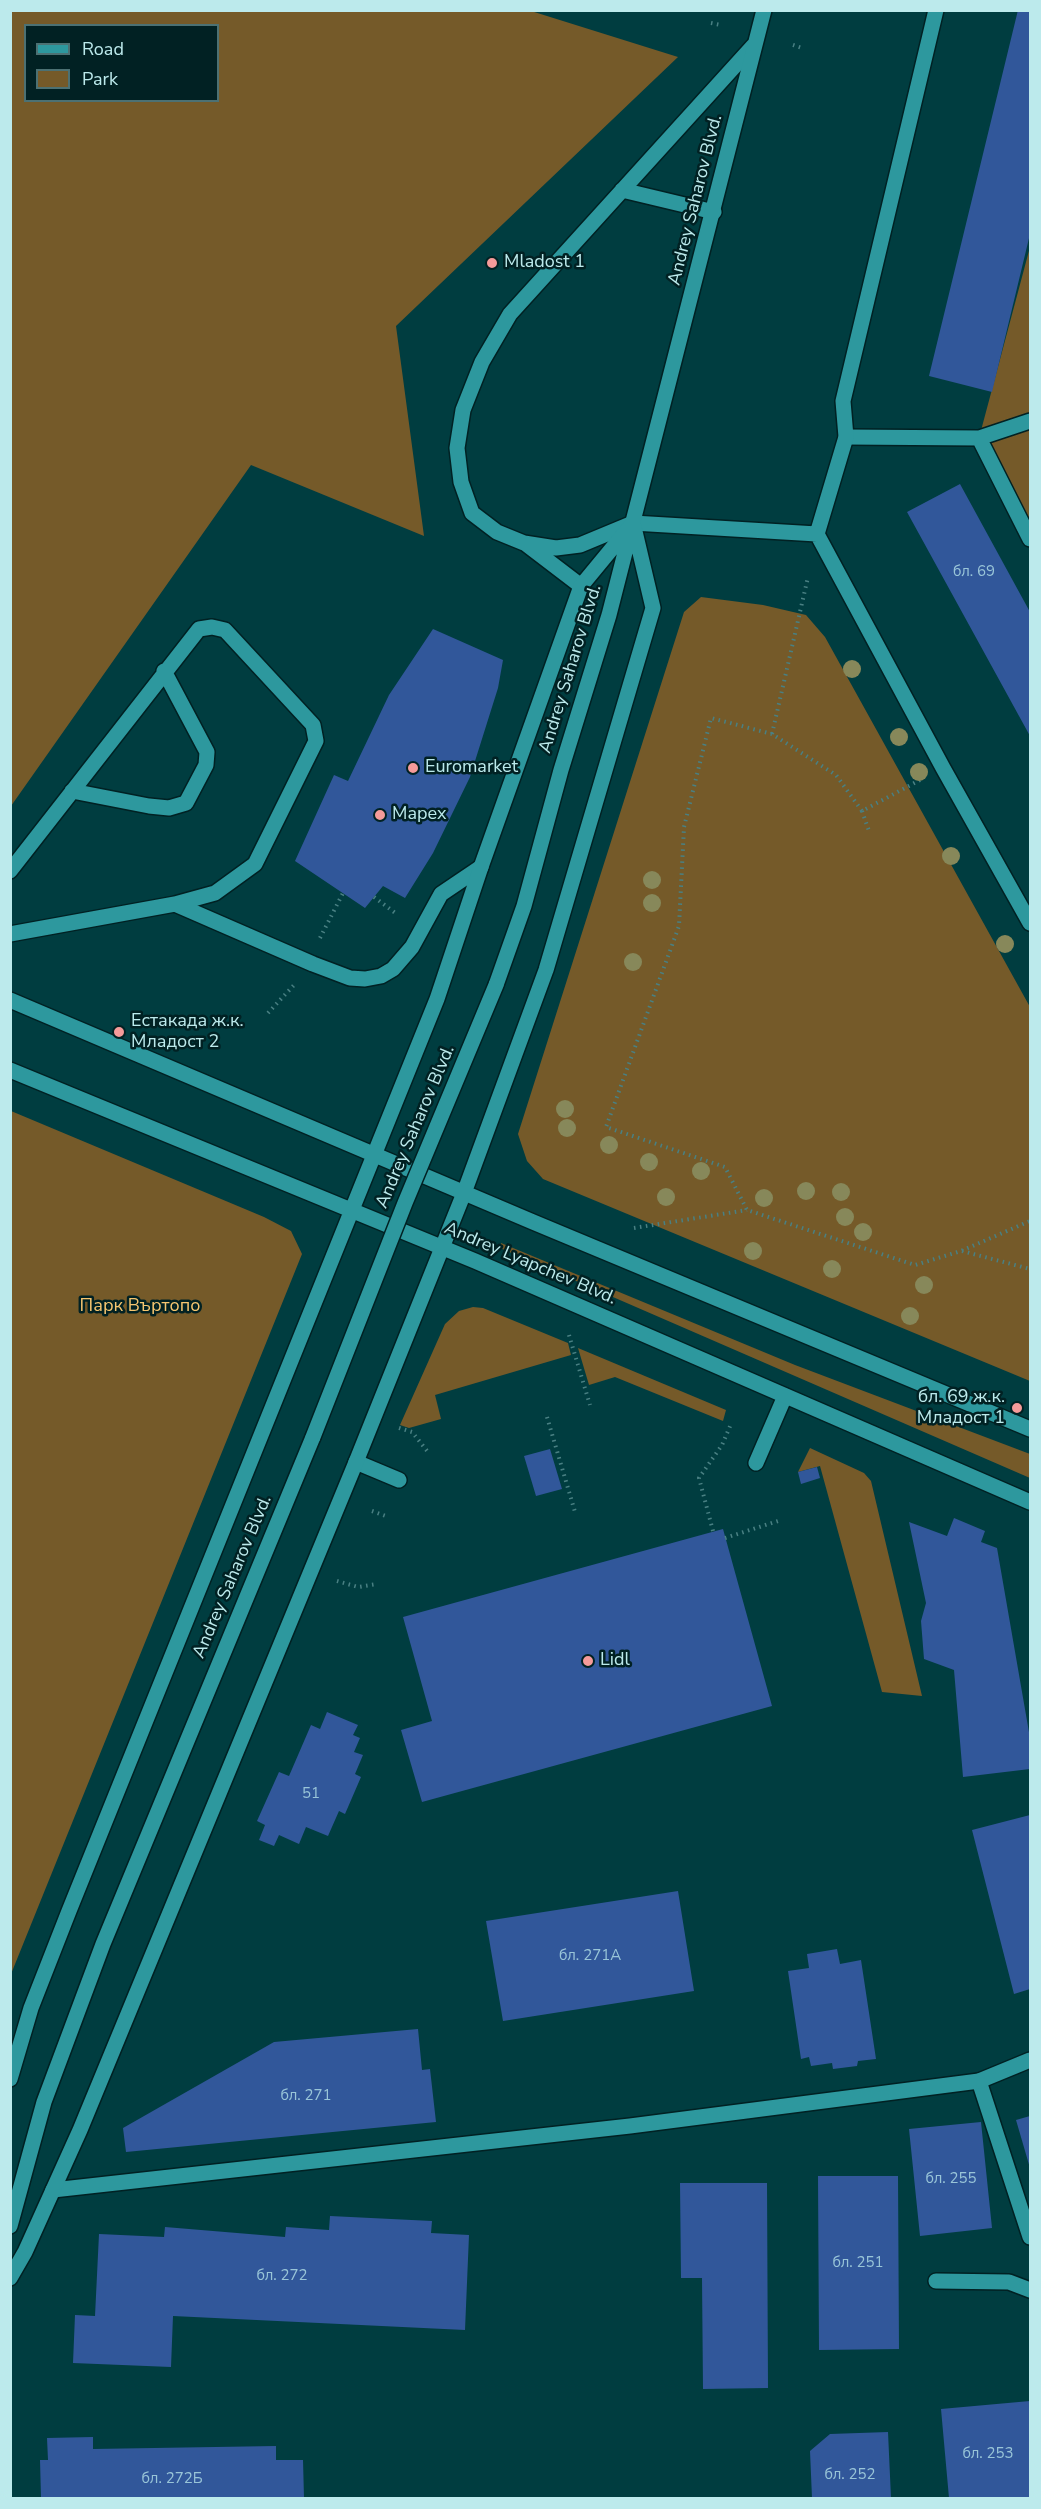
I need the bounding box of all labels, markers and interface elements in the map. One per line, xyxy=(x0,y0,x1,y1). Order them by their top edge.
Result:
legend xyxy=(24,24,219,102)
text: Road xyxy=(82,37,124,61)
text: Park xyxy=(82,67,118,91)
street label: Andrey Saharov Blvd. xyxy=(664,112,728,288)
place label: Mladost 1 xyxy=(504,252,585,274)
marker: Mladost 1 xyxy=(485,256,499,270)
house number: бл. 69 xyxy=(953,563,995,581)
street label: Andrey Saharov Blvd. xyxy=(535,582,607,756)
place label: Euromarket xyxy=(425,757,518,779)
marker: Euromarket xyxy=(406,761,420,775)
place label: Mapex xyxy=(392,804,446,826)
marker: Mapex xyxy=(373,808,387,822)
place label: Естакада ж.к. Младост 2 xyxy=(131,1011,244,1054)
marker: Естакада ж.к. Младост 2 xyxy=(112,1025,126,1039)
street label: Andrey Saharov Blvd. xyxy=(372,1042,460,1212)
street label: Andrey Lyapchev Blvd. xyxy=(441,1218,619,1310)
park label: Парк Въртопо xyxy=(80,1296,200,1318)
place label: бл. 69 ж.к. Младост 1 xyxy=(917,1387,1005,1430)
marker: бл. 69 ж.к. Младост 1 xyxy=(1010,1401,1024,1415)
street label: Andrey Saharov Blvd. xyxy=(189,1492,277,1662)
place label: Lidl xyxy=(600,1650,630,1672)
marker: Lidl xyxy=(581,1654,595,1668)
house number: 51 xyxy=(302,1785,320,1803)
house number: бл. 271А xyxy=(559,1947,621,1965)
house number: бл. 271 xyxy=(280,2087,332,2105)
house number: бл. 255 xyxy=(925,2170,977,2188)
house number: бл. 251 xyxy=(832,2254,884,2272)
house number: бл. 272 xyxy=(256,2267,308,2285)
house number: бл. 253 xyxy=(962,2445,1014,2463)
house number: бл. 252 xyxy=(824,2466,876,2484)
house number: бл. 272Б xyxy=(141,2470,203,2488)

